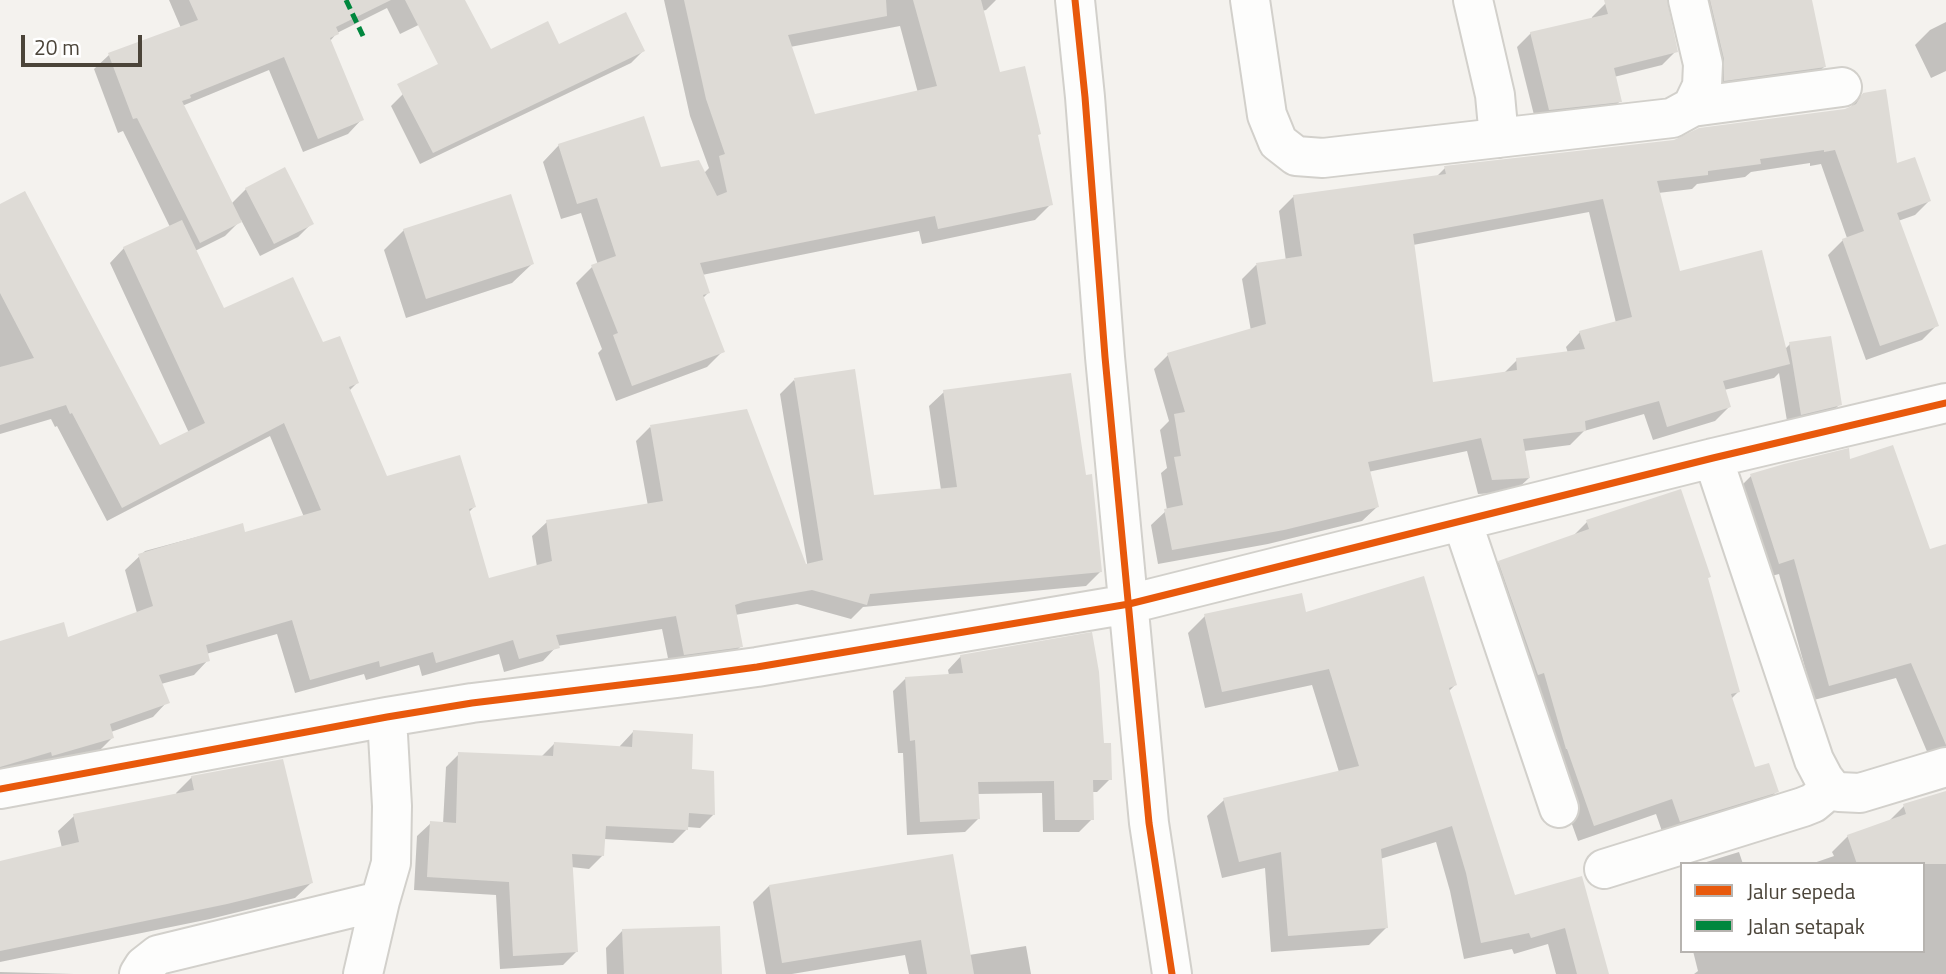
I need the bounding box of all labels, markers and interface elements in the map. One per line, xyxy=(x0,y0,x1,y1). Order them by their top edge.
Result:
scale bar xyxy=(24,21,145,65)
text: 20 m xyxy=(34,31,80,63)
legend xyxy=(1680,862,1925,953)
text: Jalur sepeda xyxy=(1747,875,1855,907)
text: Jalan setapak xyxy=(1747,910,1865,942)

